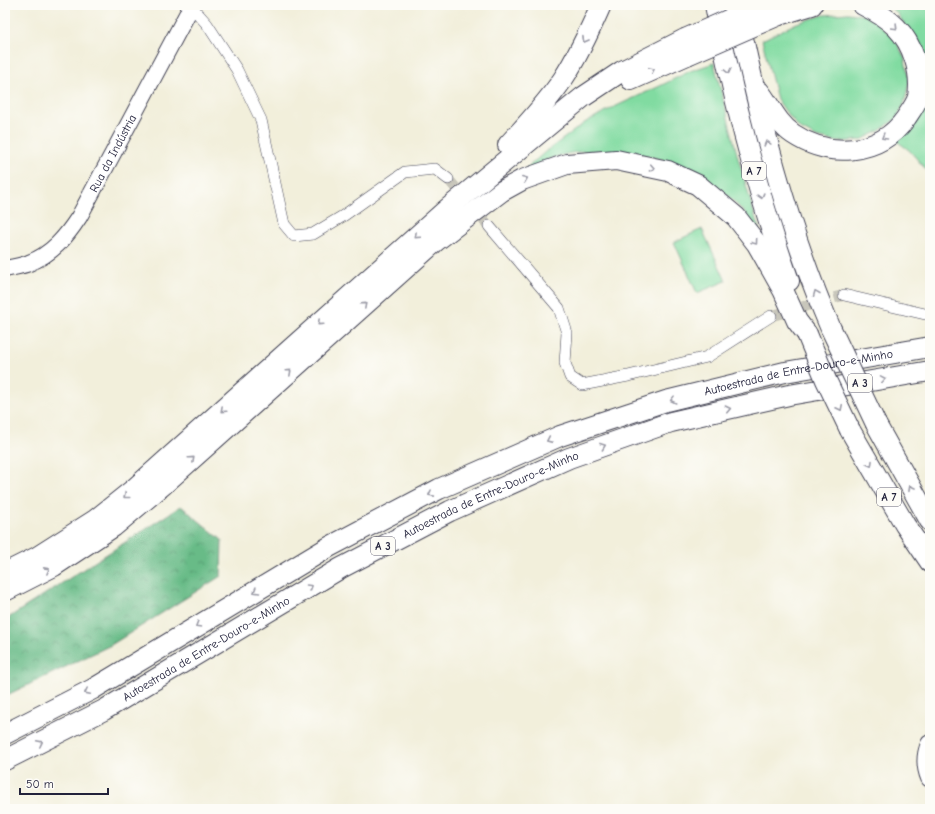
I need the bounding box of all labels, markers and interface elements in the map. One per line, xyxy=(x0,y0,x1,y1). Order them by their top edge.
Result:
one-way arrow xyxy=(890,22,898,30)
one-way arrow xyxy=(582,36,590,43)
one-way arrow xyxy=(648,67,656,75)
one-way arrow xyxy=(723,67,732,74)
street label: Rua da Indústria xyxy=(86,112,139,195)
one-way arrow xyxy=(881,133,888,140)
one-way arrow xyxy=(763,139,772,146)
road number: A 7 xyxy=(742,162,766,180)
one-way arrow xyxy=(649,163,655,171)
one-way arrow xyxy=(522,175,529,183)
one-way arrow xyxy=(756,193,765,200)
one-way arrow xyxy=(414,232,422,239)
one-way arrow xyxy=(750,237,757,244)
one-way arrow xyxy=(813,289,821,297)
one-way arrow xyxy=(359,302,367,310)
one-way arrow xyxy=(317,318,325,326)
street label: Autoestrada de Entre-Douro-e-Minho xyxy=(703,347,894,398)
one-way arrow xyxy=(284,369,292,377)
road number: A 3 xyxy=(848,374,872,392)
one-way arrow xyxy=(880,375,886,384)
one-way arrow xyxy=(669,395,676,403)
one-way arrow xyxy=(835,404,843,412)
one-way arrow xyxy=(220,405,228,412)
one-way arrow xyxy=(724,405,731,413)
one-way arrow xyxy=(546,435,554,443)
one-way arrow xyxy=(600,442,607,450)
street label: Autoestrada de Entre-Douro-e-Minho xyxy=(400,448,581,541)
one-way arrow xyxy=(187,456,195,463)
one-way arrow xyxy=(865,460,872,467)
one-way arrow xyxy=(908,484,915,492)
road number: A 7 xyxy=(877,488,901,506)
one-way arrow xyxy=(427,489,435,496)
one-way arrow xyxy=(123,491,130,498)
road number: A 3 xyxy=(371,537,395,555)
one-way arrow xyxy=(43,567,51,574)
one-way arrow xyxy=(306,584,313,591)
one-way arrow xyxy=(253,586,260,593)
street label: Autoestrada de Entre-Douro-e-Minho xyxy=(120,593,292,704)
one-way arrow xyxy=(195,621,202,628)
one-way arrow xyxy=(84,687,91,695)
one-way arrow xyxy=(36,740,43,748)
scale bar xyxy=(20,770,108,796)
text: 50 m xyxy=(26,777,54,791)

